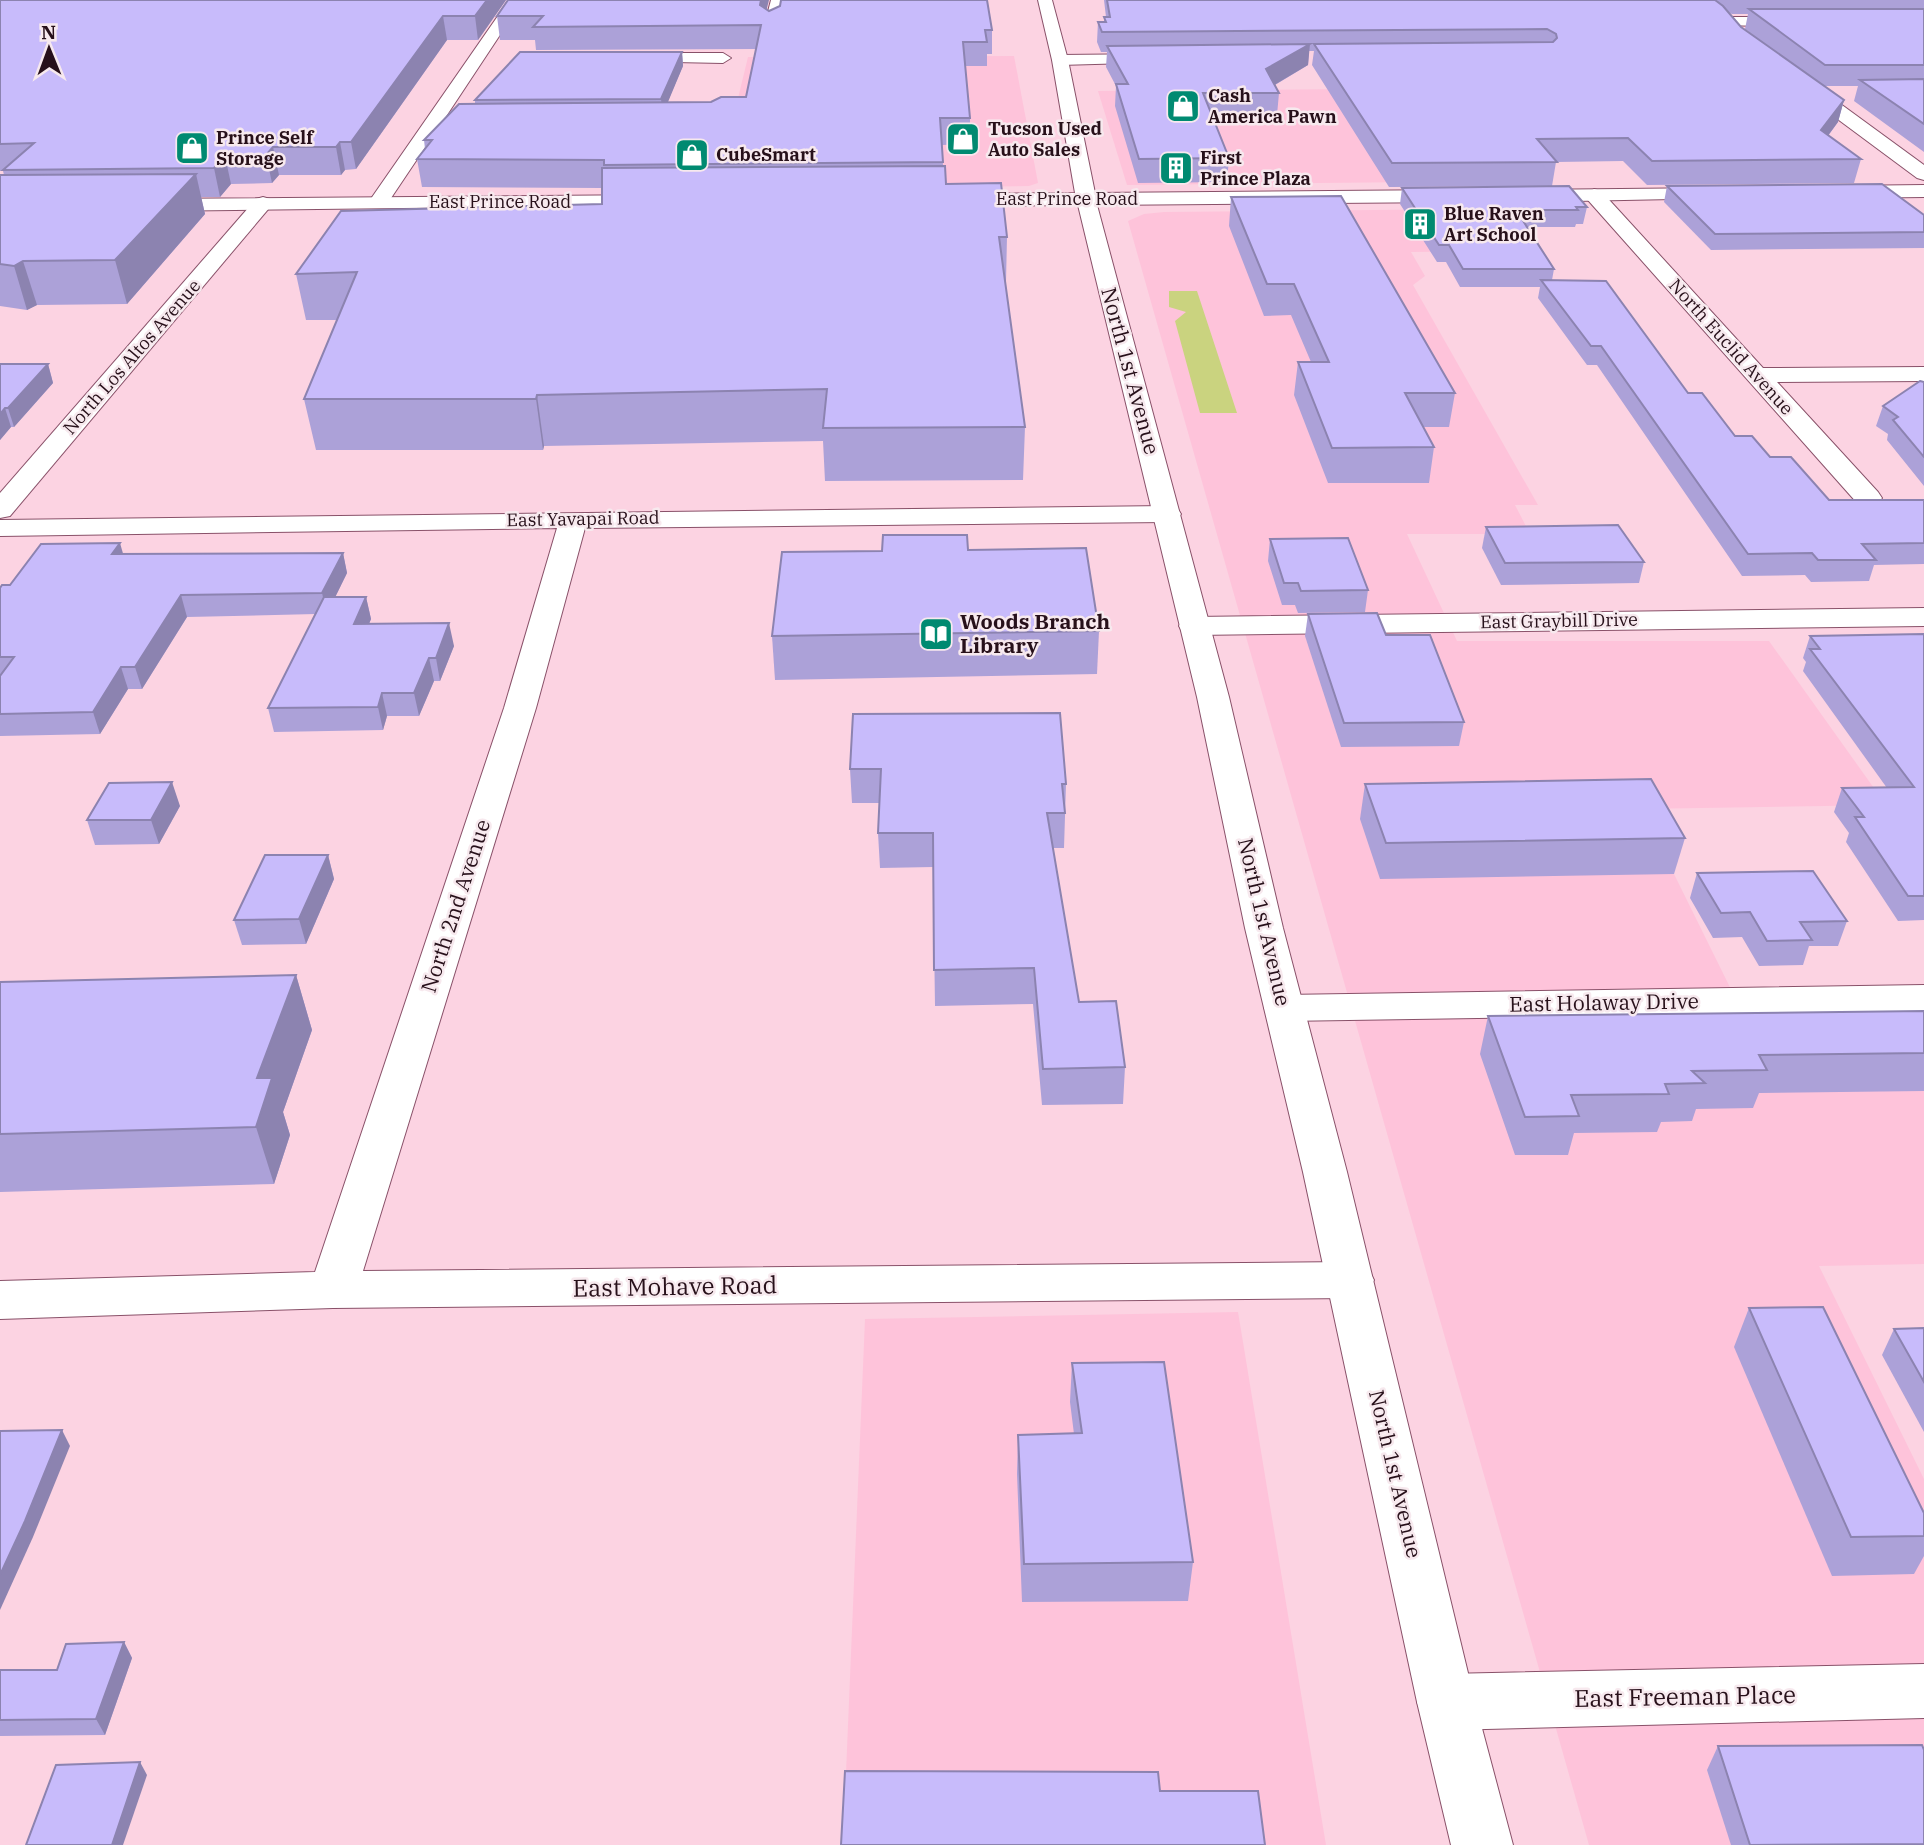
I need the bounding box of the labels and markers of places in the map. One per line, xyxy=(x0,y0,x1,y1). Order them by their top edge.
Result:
place label: Cash America Pawn xyxy=(1208,84,1337,128)
shop icon: Cash America Pawn xyxy=(1164,87,1202,125)
place label: Tucson Used Auto Sales xyxy=(988,117,1102,161)
shop icon: Tucson Used Auto Sales xyxy=(944,120,982,158)
place label: Prince Self Storage xyxy=(216,126,315,170)
shop icon: Prince Self Storage xyxy=(173,129,211,167)
shop icon: CubeSmart xyxy=(673,136,711,174)
place label: CubeSmart xyxy=(716,143,816,166)
place label: First Prince Plaza xyxy=(1200,146,1311,190)
building icon: First Prince Plaza xyxy=(1157,149,1195,187)
place label: Blue Raven Art School xyxy=(1444,202,1544,246)
building icon: Blue Raven Art School xyxy=(1401,205,1439,243)
place label: Woods Branch Library xyxy=(960,607,1111,659)
library icon: Woods Branch Library xyxy=(917,615,955,653)

